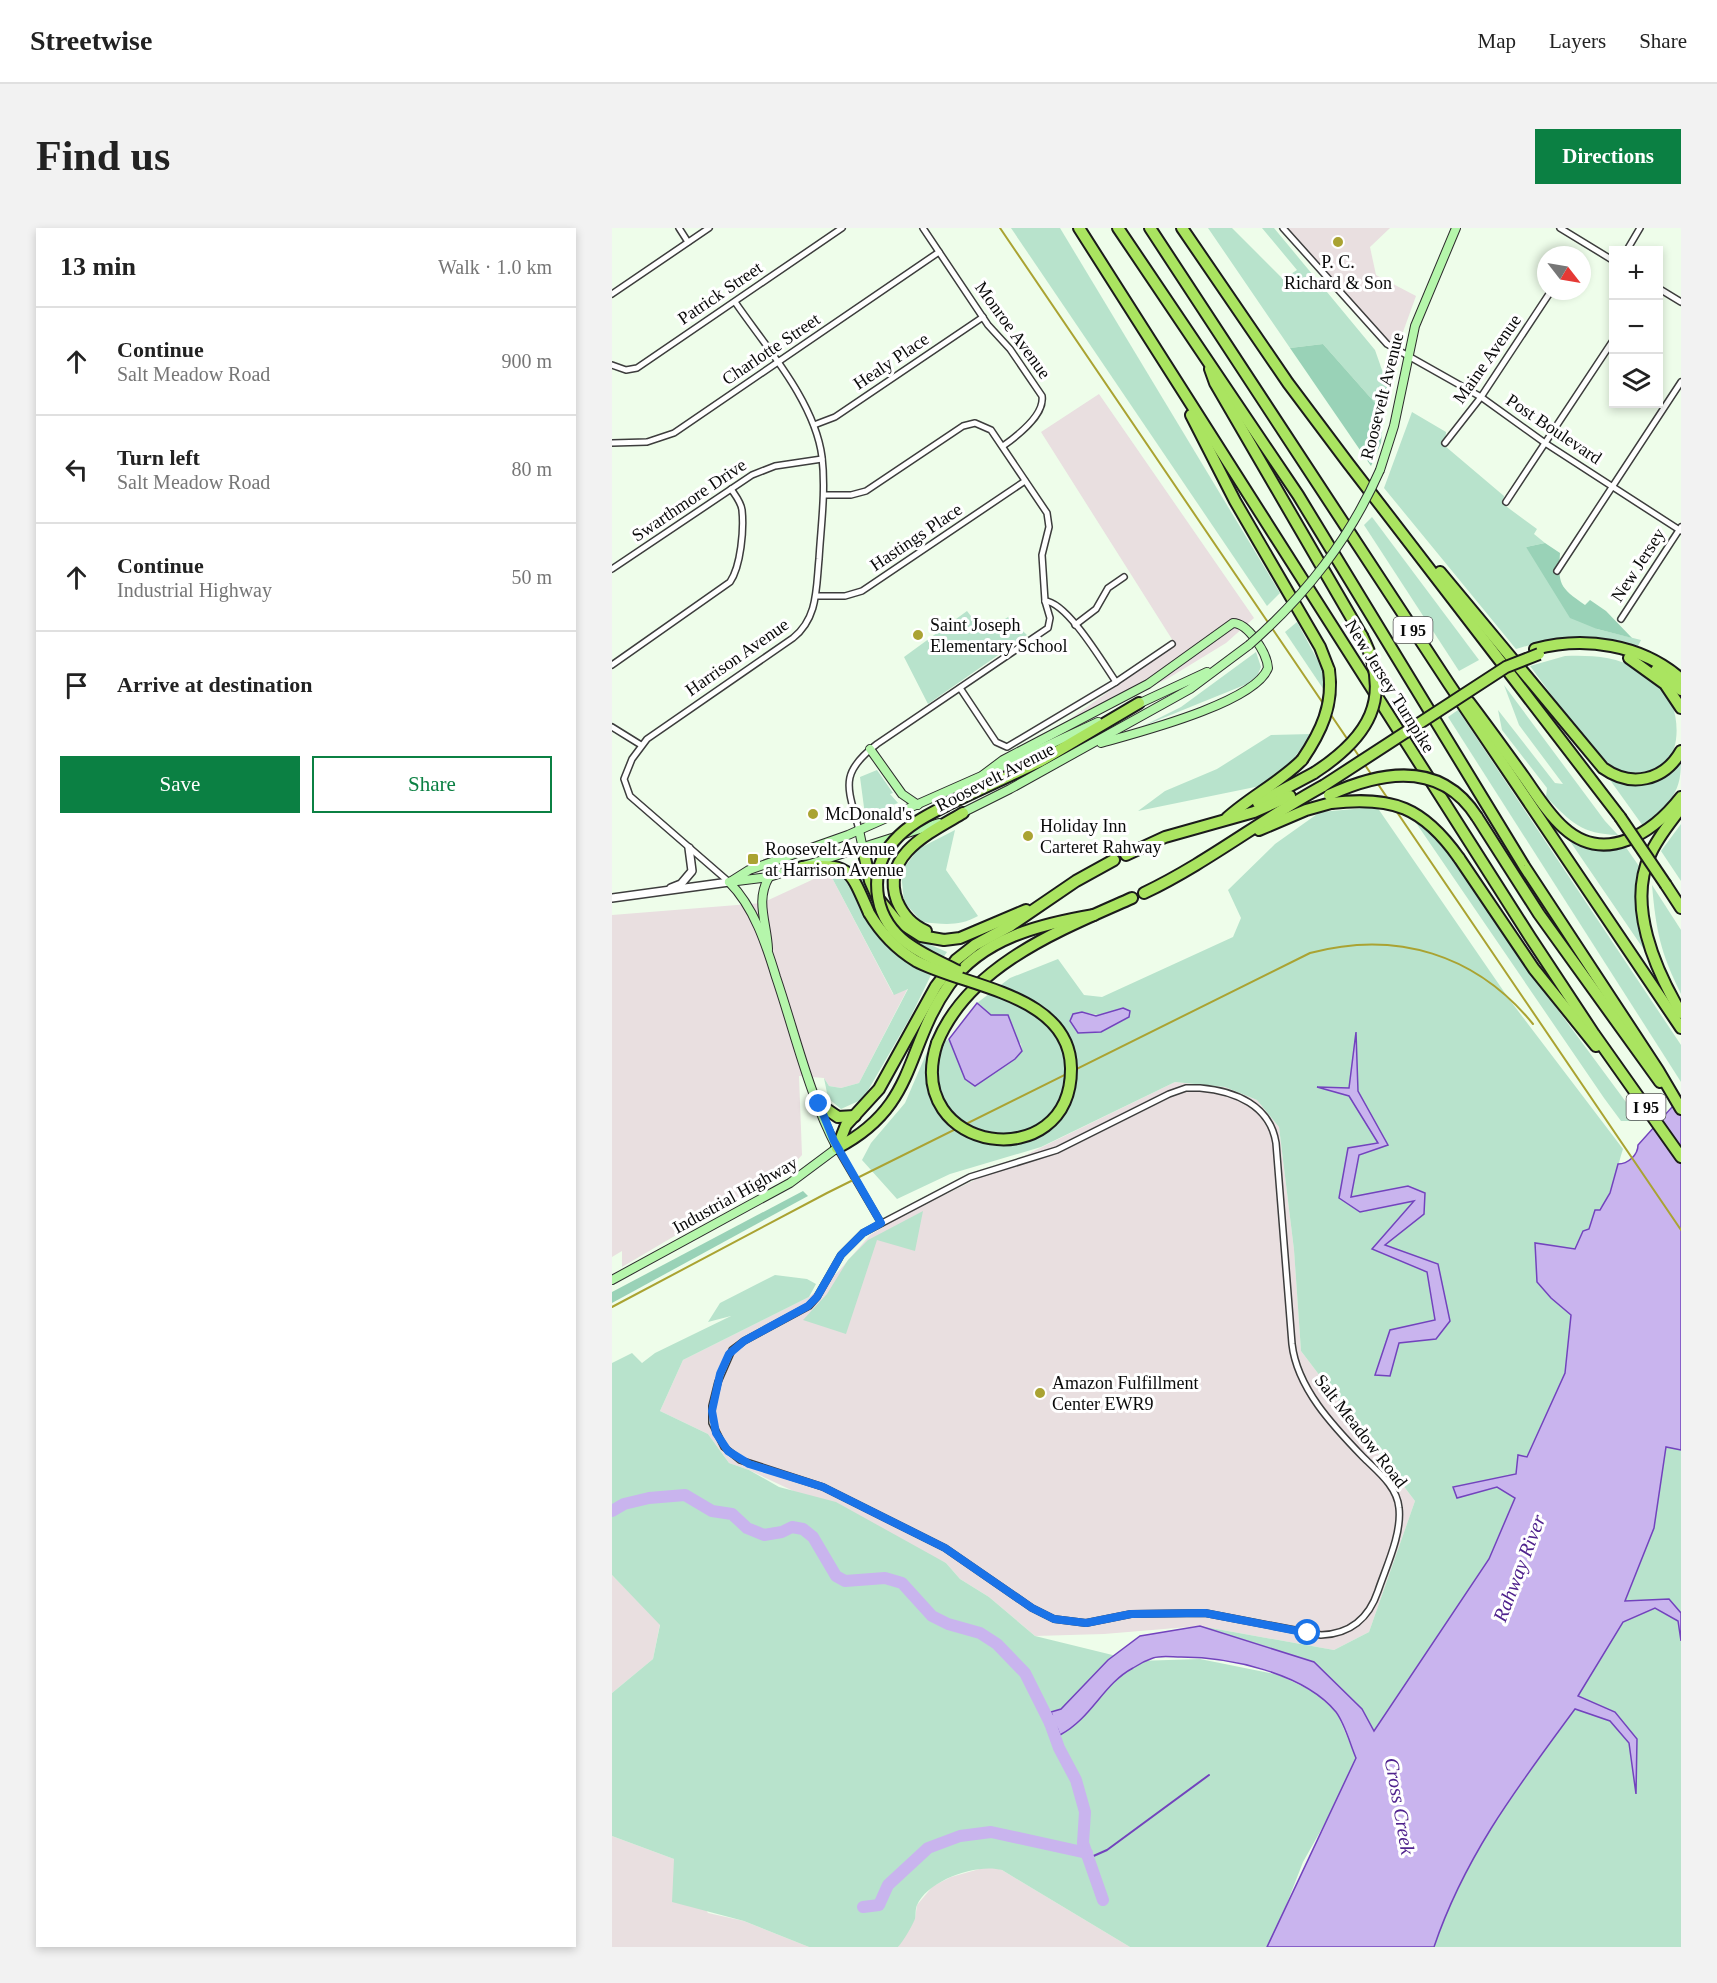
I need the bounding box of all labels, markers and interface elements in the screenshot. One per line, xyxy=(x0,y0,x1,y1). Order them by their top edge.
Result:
text: Streetwise xyxy=(30,25,152,56)
text: Map xyxy=(1478,29,1516,53)
text: Layers xyxy=(1549,29,1606,53)
text: Share xyxy=(1639,29,1687,53)
button: Directions xyxy=(1535,129,1681,184)
text: Find us xyxy=(36,133,170,179)
marker: P. C. Richard & Son xyxy=(1331,235,1345,249)
north arrow xyxy=(1537,246,1591,300)
map controls xyxy=(1609,246,1663,408)
button: + xyxy=(1609,246,1663,300)
text: 13 min xyxy=(60,252,136,281)
place label: P. C. Richard & Son xyxy=(1284,252,1392,293)
text: Walk · 1.0 km xyxy=(438,256,552,278)
street label: Patrick Street xyxy=(674,257,766,329)
street label: Monroe Avenue xyxy=(971,278,1055,382)
button: − xyxy=(1609,300,1663,354)
street label: Charlotte Street xyxy=(718,309,824,389)
street label: Maine Avenue xyxy=(1449,311,1525,407)
street label: Healy Place xyxy=(850,329,932,393)
street label: Roosevelt Avenue xyxy=(1357,330,1407,462)
text: Continue xyxy=(117,337,204,362)
icon: ahead xyxy=(60,345,93,378)
text: 900 m xyxy=(501,350,552,372)
button: layers xyxy=(1609,354,1663,408)
text: Salt Meadow Road xyxy=(117,363,270,385)
street label: Post Boulevard xyxy=(1503,390,1605,468)
text: Turn left xyxy=(117,445,200,470)
icon: left xyxy=(60,453,93,486)
street label: Swarthmore Drive xyxy=(628,454,750,546)
text: 80 m xyxy=(511,458,552,480)
text: Salt Meadow Road xyxy=(117,471,270,493)
street label: Hastings Place xyxy=(866,499,966,575)
street label: New Jersey xyxy=(1607,525,1669,605)
text: Continue xyxy=(117,553,204,578)
icon: ahead xyxy=(60,561,93,594)
text: 50 m xyxy=(511,566,552,588)
text: Industrial Highway xyxy=(117,579,272,601)
street label: Harrison Avenue xyxy=(682,614,792,700)
place label: Saint Joseph Elementary School xyxy=(930,615,1067,656)
street label: New Jersey Turnpike xyxy=(1341,616,1439,756)
road number: I 95 xyxy=(1394,617,1432,643)
marker: Saint Joseph Elementary School xyxy=(911,628,925,642)
icon: arrive xyxy=(60,669,93,702)
text: Arrive at destination xyxy=(117,672,313,697)
street label: Roosevelt Avenue xyxy=(932,739,1058,815)
button: Save xyxy=(60,756,300,813)
button: Share xyxy=(312,756,552,813)
place label: McDonald's xyxy=(825,804,912,824)
marker: McDonald's xyxy=(806,807,820,821)
place label: Holiday Inn Carteret Rahway xyxy=(1040,816,1161,857)
marker: Holiday Inn Carteret Rahway xyxy=(1021,829,1035,843)
place label: Roosevelt Avenue at Harrison Avenue xyxy=(765,839,904,880)
marker: Roosevelt Avenue at Harrison Avenue xyxy=(746,852,760,866)
route end xyxy=(805,1090,831,1116)
road number: I 95 xyxy=(1626,1094,1666,1120)
street label: Industrial Highway xyxy=(669,1152,801,1238)
street label: Salt Meadow Road xyxy=(1311,1370,1411,1492)
place label: Amazon Fulfillment Center EWR9 xyxy=(1052,1373,1198,1414)
marker: Amazon Fulfillment Center EWR9 xyxy=(1033,1386,1047,1400)
water label: Rahway River xyxy=(1488,1511,1550,1626)
route start xyxy=(1294,1619,1320,1645)
water label: Cross Creek xyxy=(1381,1756,1420,1857)

